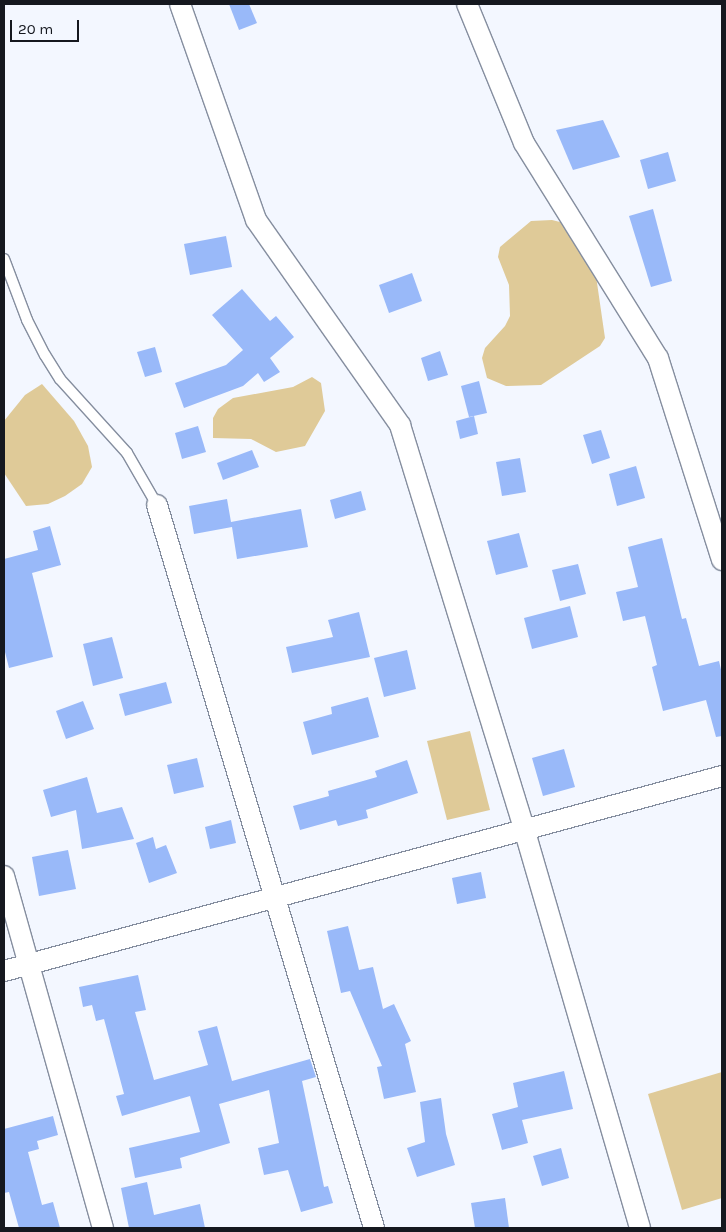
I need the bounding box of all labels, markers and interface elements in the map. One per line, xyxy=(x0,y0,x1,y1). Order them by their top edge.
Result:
scale bar xyxy=(12,10,81,42)
text: 20 m xyxy=(18,20,53,38)

